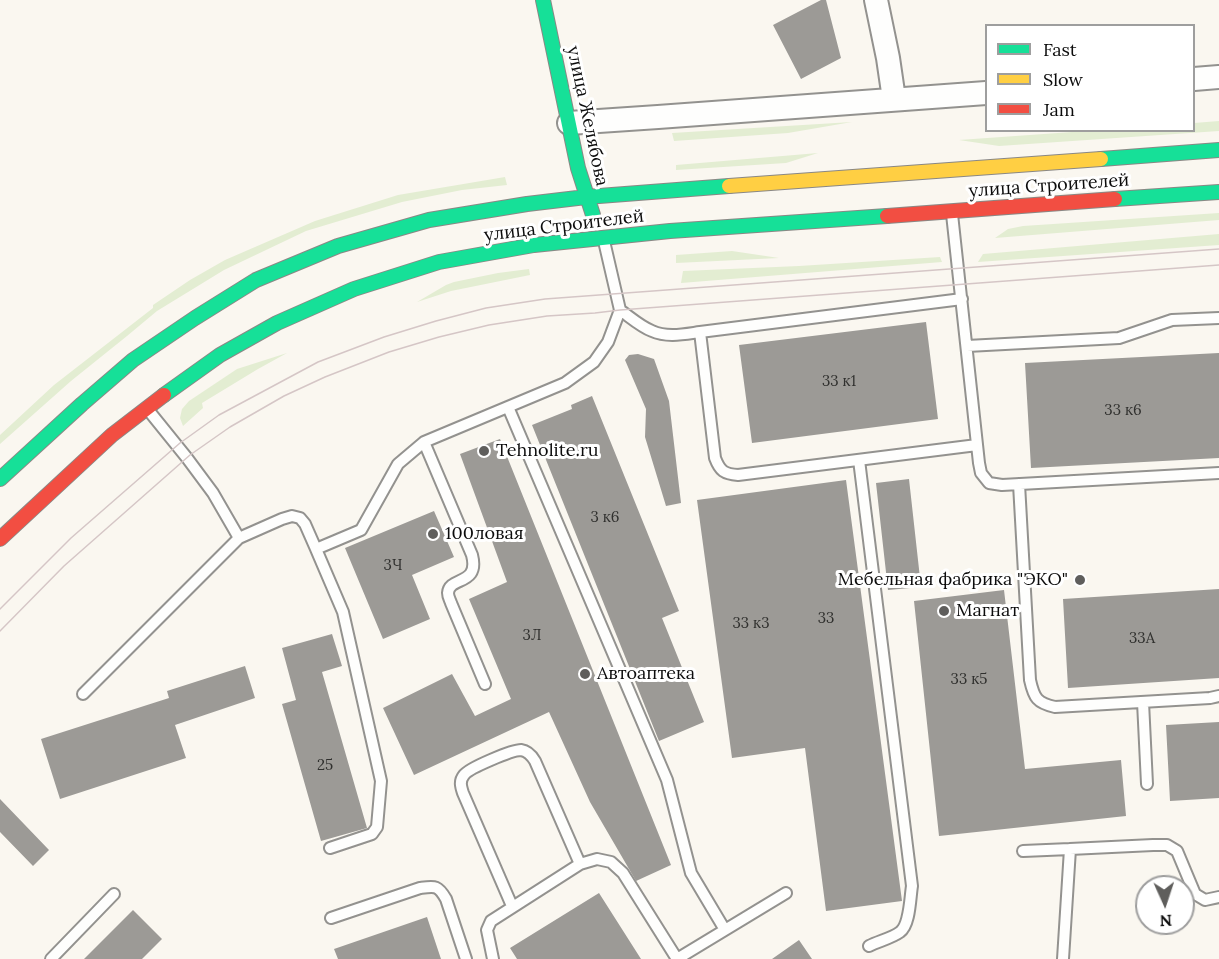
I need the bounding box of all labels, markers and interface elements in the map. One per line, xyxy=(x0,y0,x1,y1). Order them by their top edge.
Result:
legend xyxy=(985,24,1195,132)
text: Fast xyxy=(1043,38,1077,61)
street label: улица Желябова xyxy=(562,44,612,188)
text: Slow xyxy=(1043,68,1083,91)
text: Jam xyxy=(1043,98,1075,121)
street label: улица Строителей xyxy=(968,170,1130,202)
street label: улица Строителей xyxy=(483,205,645,247)
house number: 33 к1 xyxy=(822,373,856,391)
house number: 33 к6 xyxy=(1104,402,1142,420)
place label: Tehnolite.ru xyxy=(496,440,599,462)
marker: Tehnolite.ru xyxy=(477,444,491,458)
house number: 3 к6 xyxy=(590,509,620,527)
place label: 100ловая xyxy=(445,523,524,545)
marker: 100ловая xyxy=(426,527,440,541)
house number: 3Ч xyxy=(384,557,402,575)
place label: Мебельная фабрика "ЭКО" xyxy=(838,569,1068,591)
marker: Мебельная фабрика "ЭКО" xyxy=(1073,573,1087,587)
place label: Магнат xyxy=(956,600,1019,622)
marker: Магнат xyxy=(937,604,951,618)
house number: 33 xyxy=(818,610,834,628)
house number: 33 к3 xyxy=(732,615,770,633)
house number: 3Л xyxy=(523,627,541,645)
house number: 33А xyxy=(1129,630,1155,648)
place label: Автоаптека xyxy=(597,663,695,685)
marker: Автоаптека xyxy=(578,667,592,681)
house number: 33 к5 xyxy=(951,671,987,689)
house number: 25 xyxy=(317,757,333,775)
north arrow xyxy=(1135,875,1195,935)
text: N xyxy=(1159,911,1173,931)

